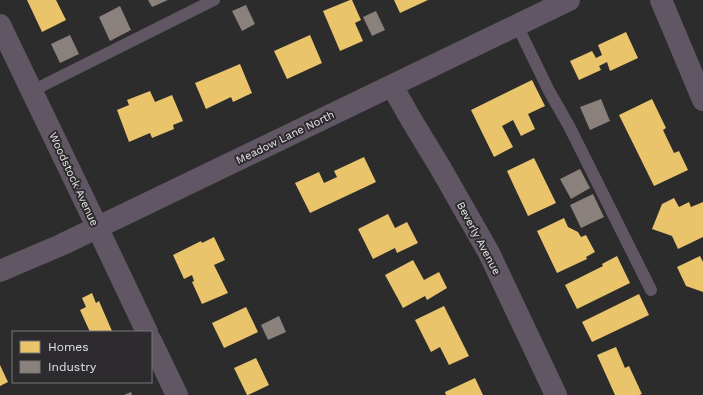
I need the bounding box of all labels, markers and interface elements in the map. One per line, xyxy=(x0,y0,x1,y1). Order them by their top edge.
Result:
street label: Meadow Lane North xyxy=(234,108,337,167)
street label: Woodstock Avenue xyxy=(46,130,101,228)
street label: Beverly Avenue xyxy=(454,200,503,277)
legend xyxy=(12,331,152,383)
text: Homes xyxy=(48,340,89,354)
text: Industry xyxy=(48,360,97,374)

